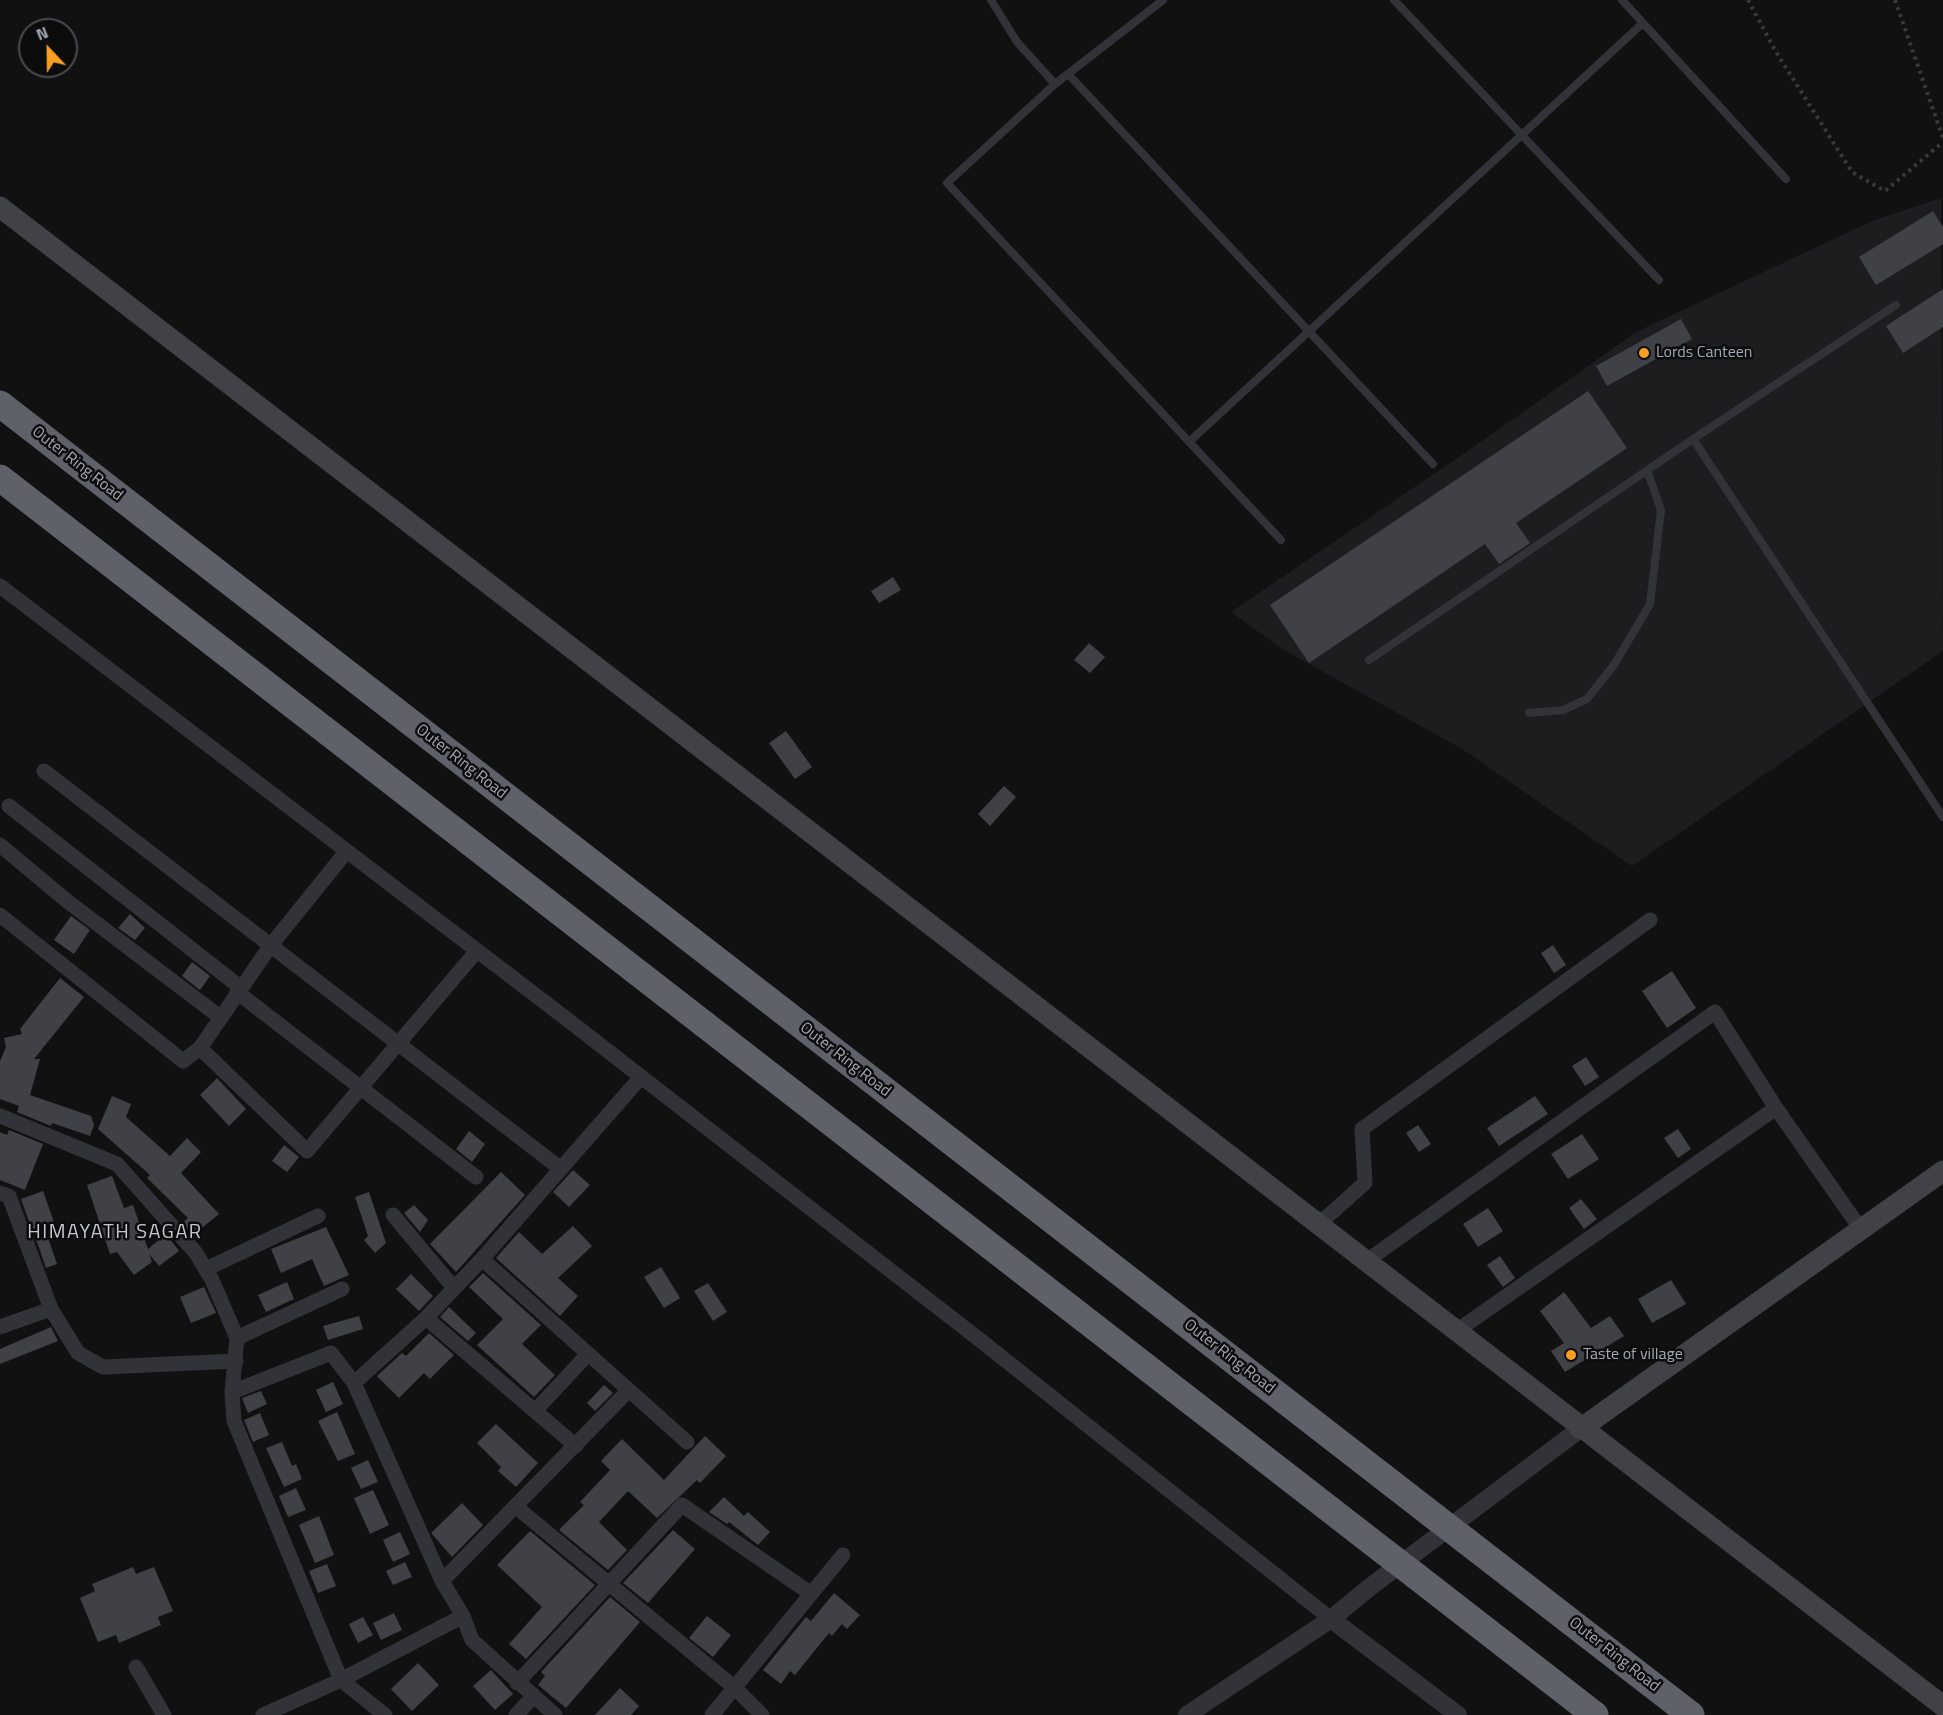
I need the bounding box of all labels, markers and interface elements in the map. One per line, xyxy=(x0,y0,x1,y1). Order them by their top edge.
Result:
north arrow xyxy=(18,18,78,78)
text: N xyxy=(32,20,52,46)
place label: Lords Canteen xyxy=(1656,343,1752,363)
marker: Lords Canteen xyxy=(1637,346,1651,360)
street label: Outer Ring Road xyxy=(28,423,126,505)
street label: Outer Ring Road xyxy=(412,721,510,803)
street label: Outer Ring Road xyxy=(796,1019,894,1101)
district label: HIMAYATH SAGAR xyxy=(27,1221,203,1245)
street label: Outer Ring Road xyxy=(1180,1316,1278,1398)
place label: Taste of village xyxy=(1583,1345,1683,1365)
marker: Taste of village xyxy=(1564,1348,1578,1362)
street label: Outer Ring Road xyxy=(1565,1614,1663,1696)

